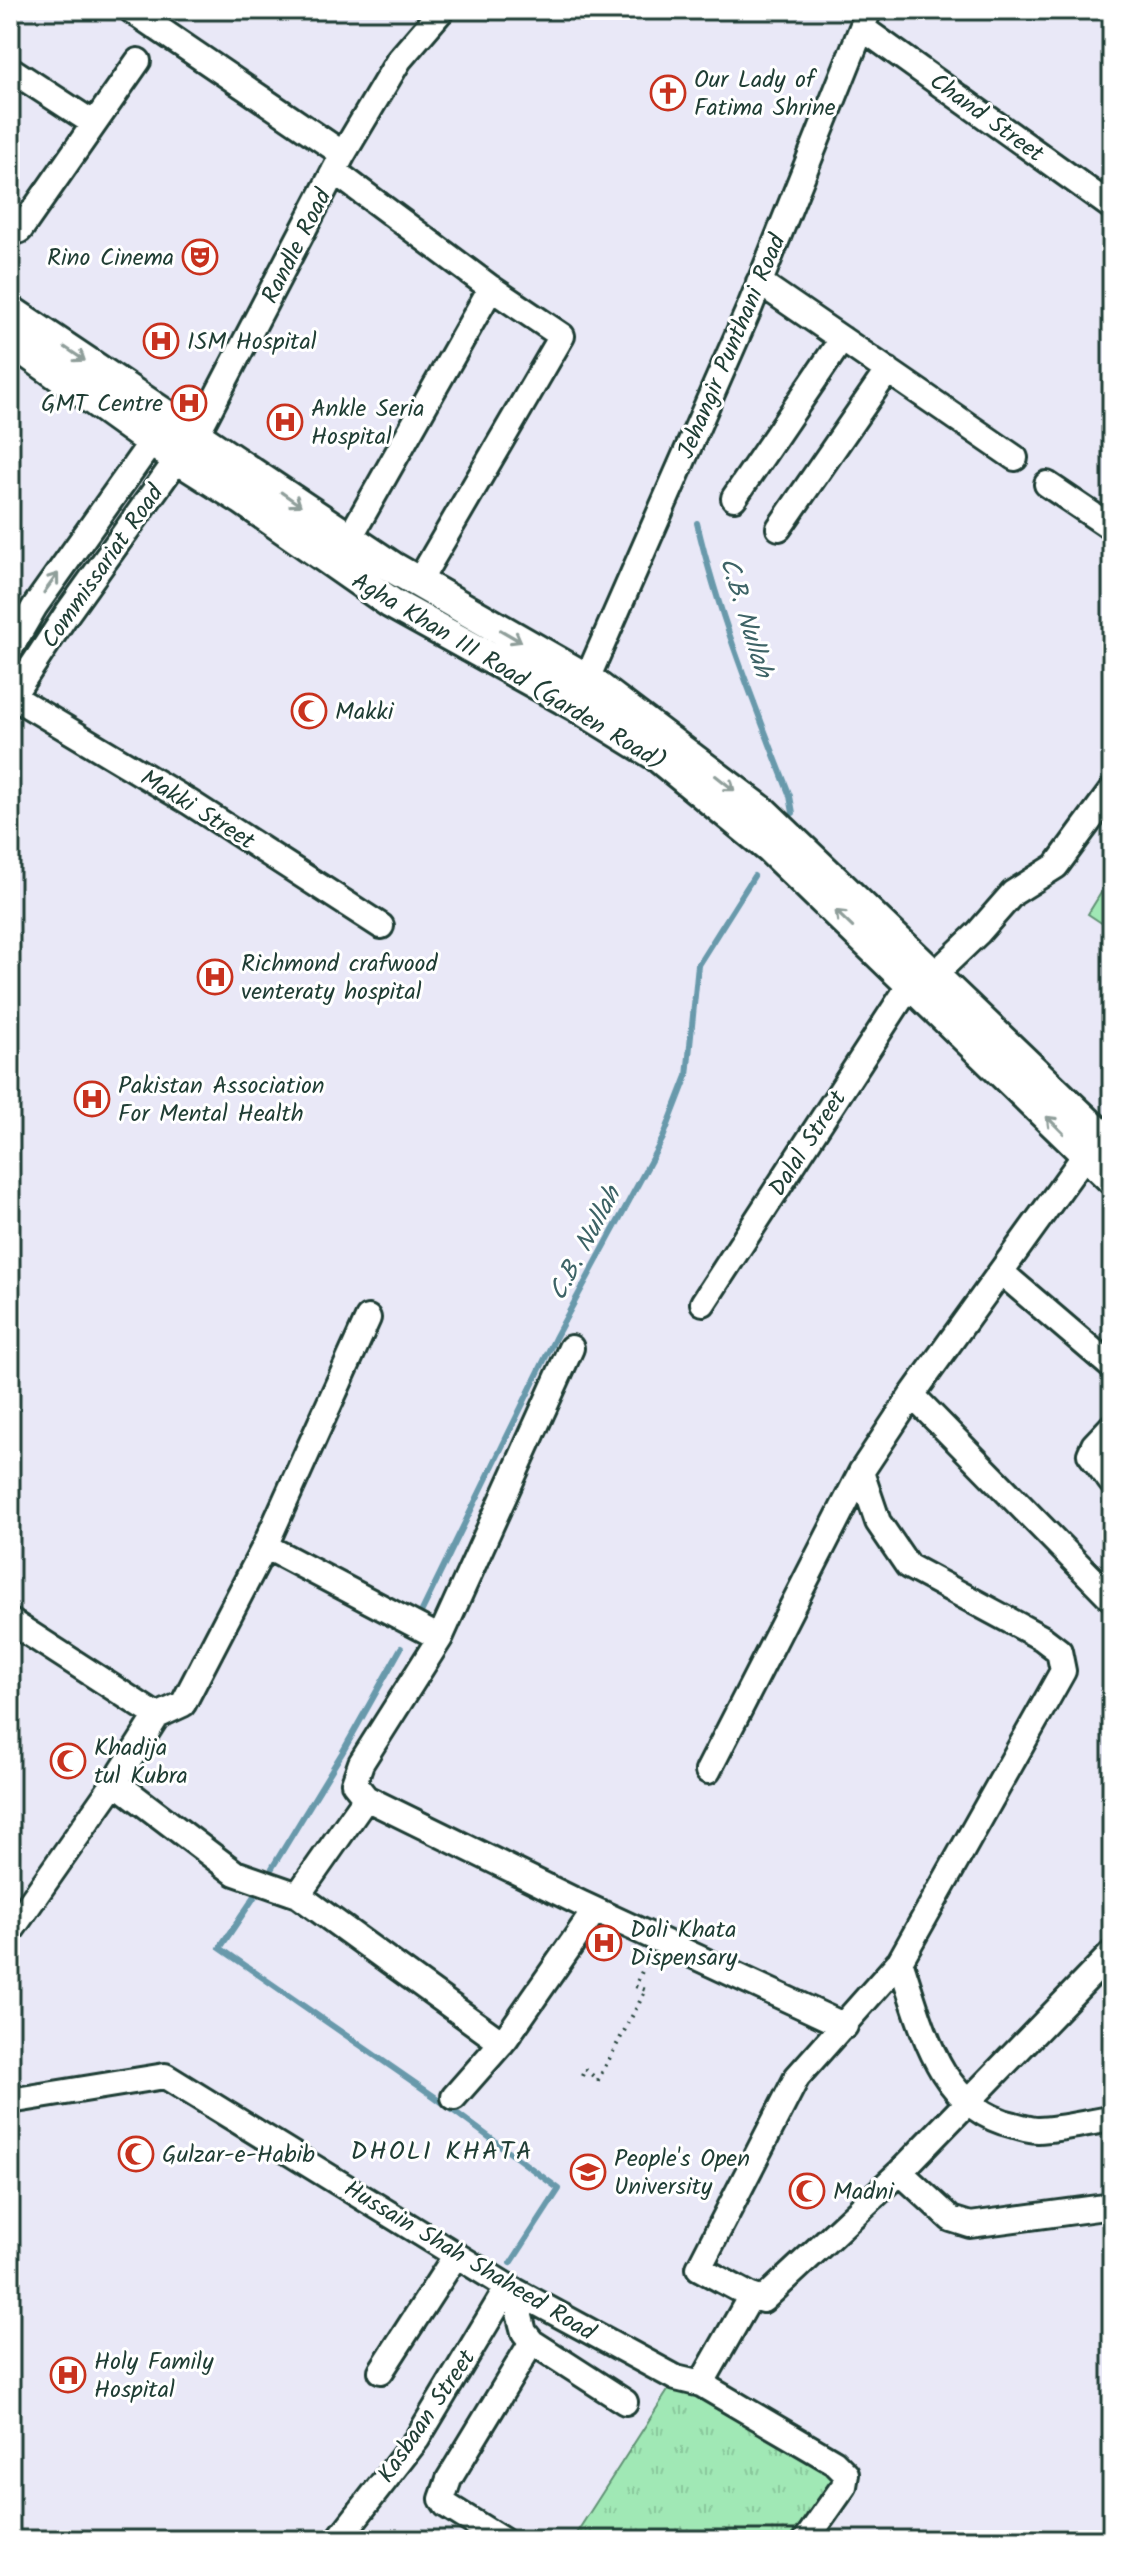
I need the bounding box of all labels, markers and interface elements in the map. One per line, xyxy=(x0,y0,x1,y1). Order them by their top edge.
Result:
place label: Our Lady of Fatima Shrine xyxy=(694,61,836,128)
street label: Chand Street xyxy=(921,63,1052,174)
church icon: Our Lady of Fatima Shrine xyxy=(649,74,687,112)
street label: Randle Road xyxy=(252,181,343,311)
street label: Jehangir Punthani Road xyxy=(667,227,798,465)
theatre icon: Rino Cinema xyxy=(181,238,219,276)
place label: Rino Cinema xyxy=(47,239,174,278)
hospital icon: ISM Hospital xyxy=(142,322,180,360)
place label: ISM Hospital xyxy=(187,323,317,362)
one-way arrow xyxy=(63,346,86,362)
hospital icon: GMT Centre xyxy=(170,384,208,422)
place label: GMT Centre xyxy=(41,385,163,424)
place label: Ankle Seria Hospital xyxy=(311,390,424,457)
hospital icon: Ankle Seria Hospital xyxy=(266,403,304,441)
street label: Commissariat Road xyxy=(32,476,175,657)
one-way arrow xyxy=(279,491,301,507)
water label: C.B. Nullah xyxy=(707,552,784,685)
street label: Agha Khan III Road (Garden Road) xyxy=(343,563,673,782)
one-way arrow xyxy=(43,572,60,594)
one-way arrow xyxy=(499,629,523,644)
mosque icon: Makki xyxy=(290,692,328,730)
place label: Makki xyxy=(335,693,395,732)
street label: Makki Street xyxy=(132,760,263,861)
one-way arrow xyxy=(714,775,735,792)
one-way arrow xyxy=(834,910,854,929)
place label: Richmond crafwood venteraty hospital xyxy=(241,945,438,1012)
hospital icon: Richmond crafwood venteraty hospital xyxy=(196,958,234,996)
place label: Pakistan Association For Mental Health xyxy=(118,1067,325,1134)
hospital icon: Pakistan Association For Mental Health xyxy=(73,1080,111,1118)
street label: Dalal Street xyxy=(759,1082,858,1205)
one-way arrow xyxy=(1045,1116,1065,1135)
water label: C.B. Nullah xyxy=(538,1178,634,1308)
place label: Khadija tul Kubra xyxy=(94,1729,188,1796)
mosque icon: Khadija tul Kubra xyxy=(49,1742,87,1780)
place label: Doli Khata Dispensary xyxy=(630,1911,738,1978)
hospital icon: Doli Khata Dispensary xyxy=(585,1924,623,1962)
district label: DHOLI KHATA xyxy=(350,2131,534,2173)
mosque icon: Gulzar-e-Habib xyxy=(117,2135,155,2173)
place label: Gulzar-e-Habib xyxy=(162,2136,315,2175)
place label: People's Open University xyxy=(614,2140,750,2207)
school or university icon: People's Open University xyxy=(569,2153,607,2191)
street label: Hussain Shah Shaheed Road xyxy=(336,2170,604,2353)
mosque icon: Madni xyxy=(788,2172,826,2210)
place label: Madni xyxy=(833,2173,895,2212)
street label: Kasbaan Street xyxy=(368,2341,487,2492)
place label: Holy Family Hospital xyxy=(94,2343,214,2410)
hospital icon: Holy Family Hospital xyxy=(49,2356,87,2394)

